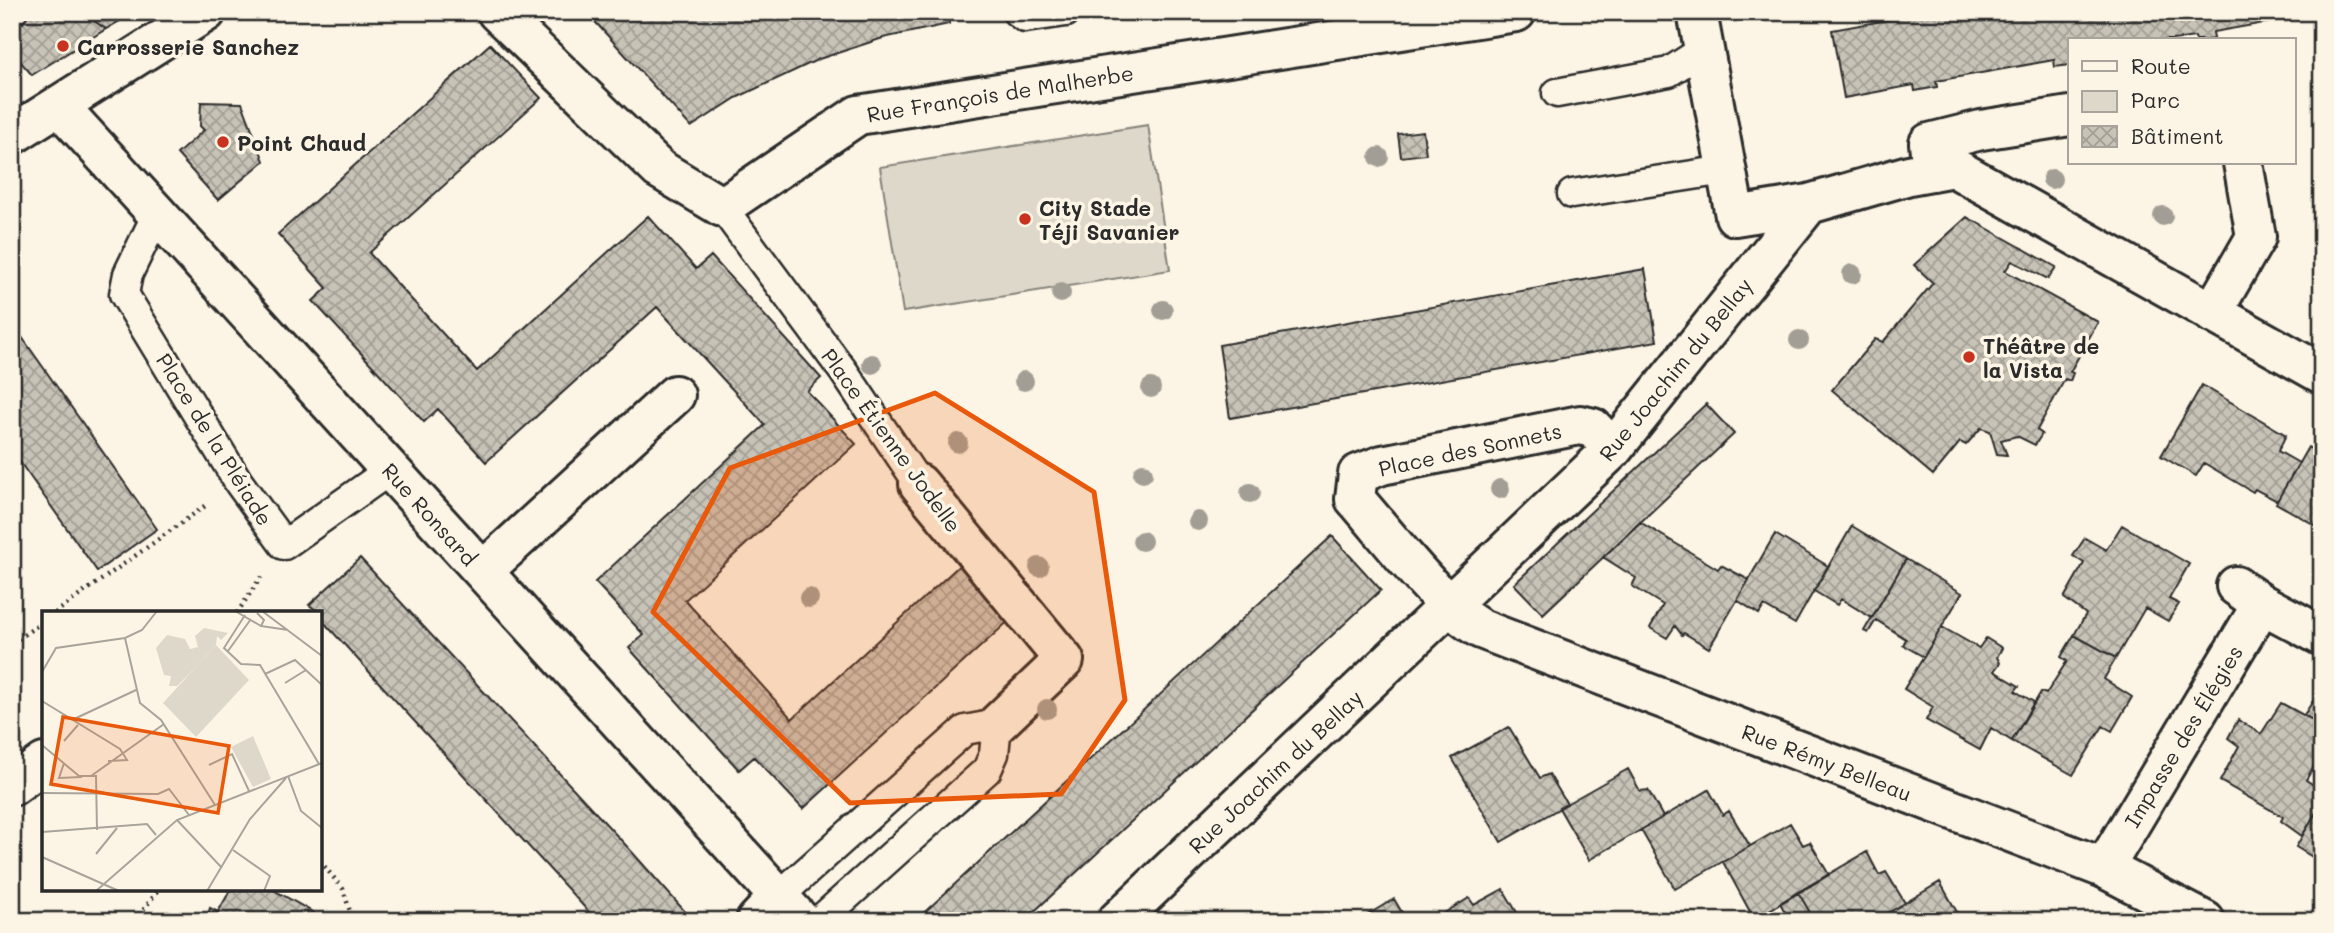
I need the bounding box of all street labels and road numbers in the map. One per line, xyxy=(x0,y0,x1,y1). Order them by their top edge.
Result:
street label: Rue François de Malherbe xyxy=(865,59,1135,127)
street label: Rue Joachim du Bellay xyxy=(1593,272,1757,466)
street label: Place Étienne Jodelle xyxy=(816,343,968,537)
street label: Place de la Pléiade xyxy=(151,348,279,530)
street label: Place des Sonnets xyxy=(1376,416,1564,482)
street label: Rue Ronsard xyxy=(377,457,483,571)
street label: Impasse des Élégies xyxy=(2118,640,2248,832)
street label: Rue Joachim du Bellay xyxy=(1182,683,1368,859)
street label: Rue Rémy Belleau xyxy=(1738,717,1916,807)

